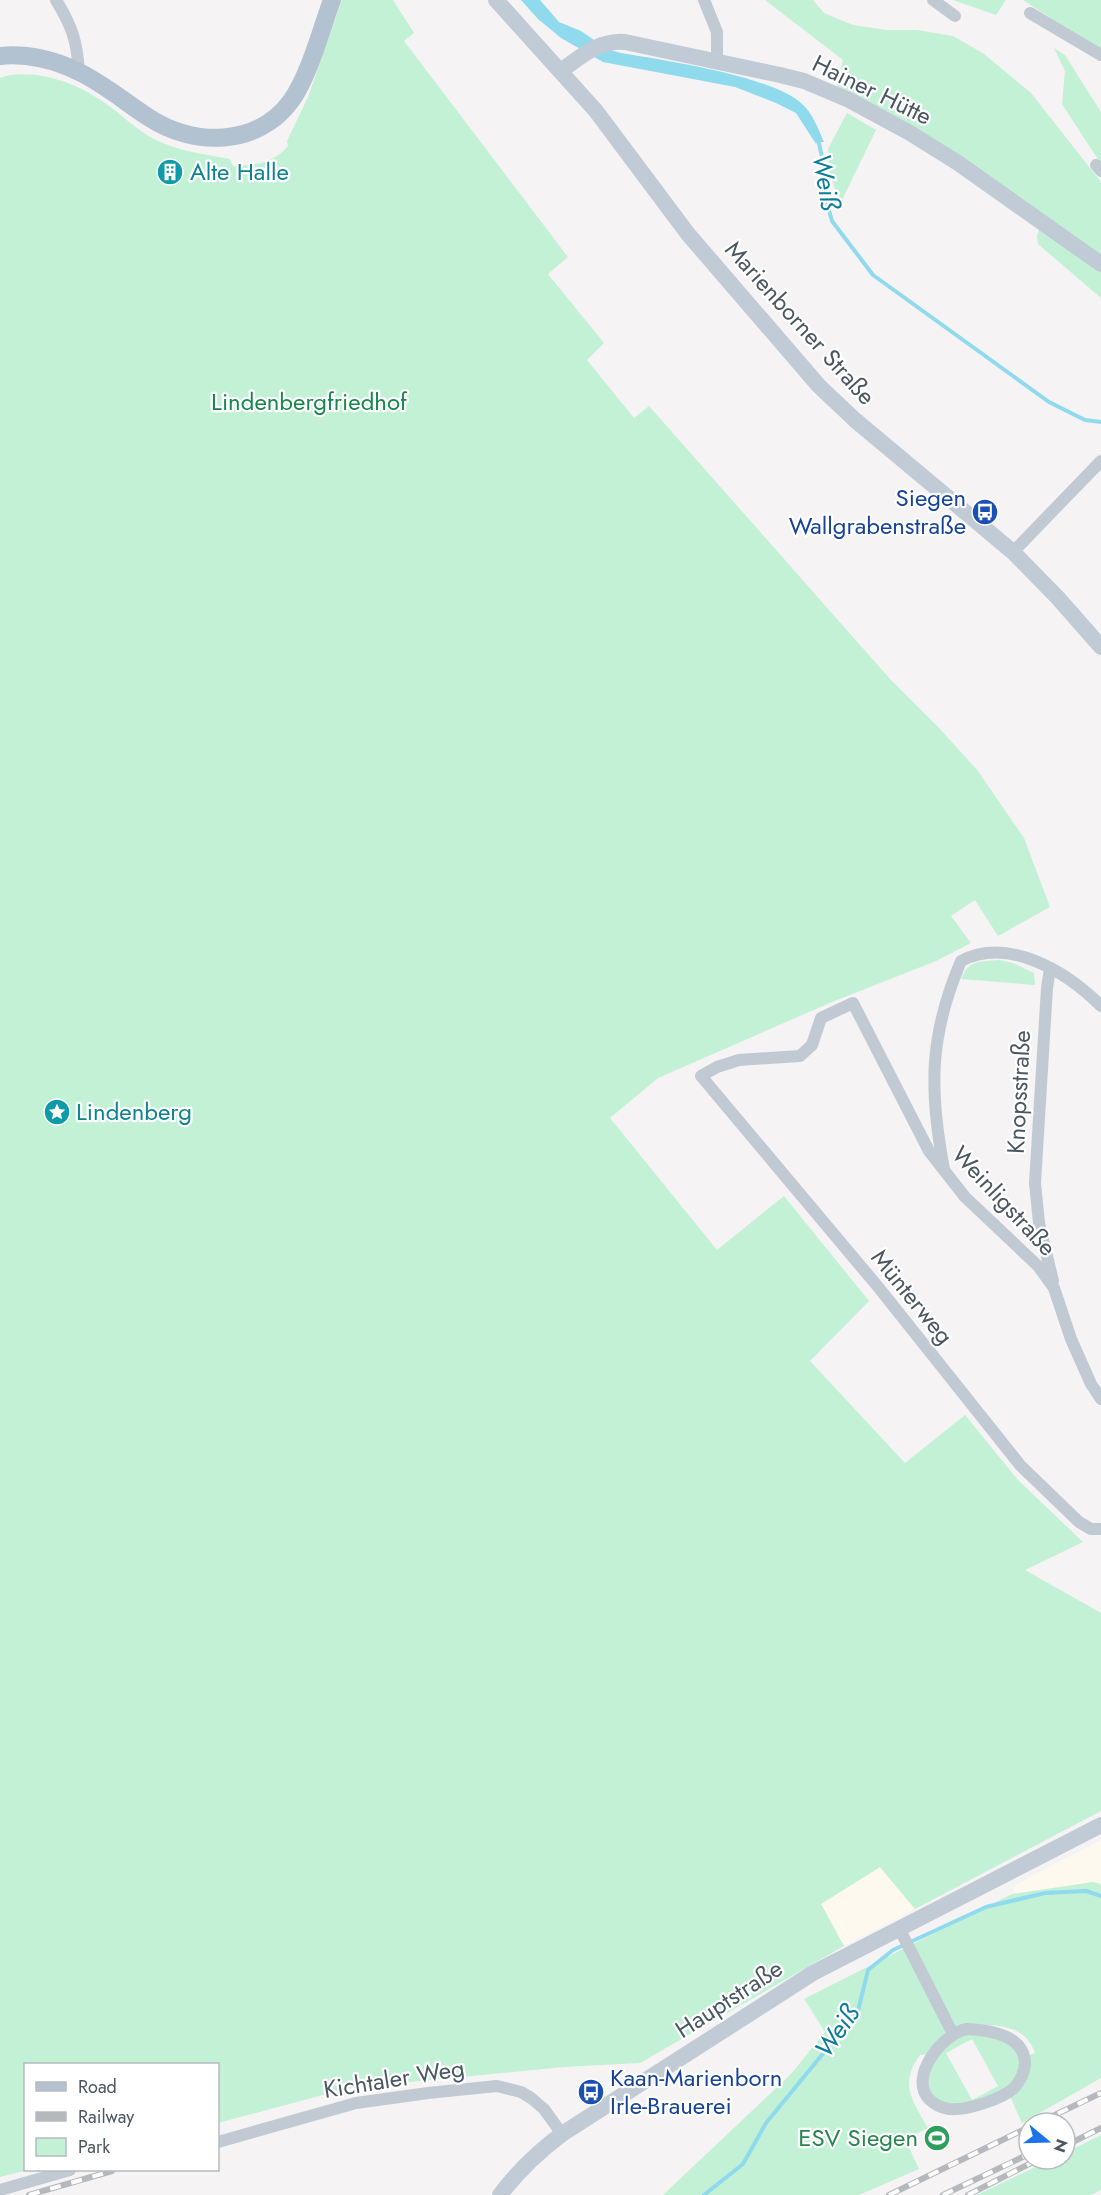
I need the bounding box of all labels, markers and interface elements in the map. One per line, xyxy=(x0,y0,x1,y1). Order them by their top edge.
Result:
street label: Hainer Hütte xyxy=(807,46,938,134)
water label: Weiß xyxy=(802,151,850,214)
place label: Alte Halle xyxy=(190,154,289,189)
building icon: Alte Halle xyxy=(155,157,185,187)
street label: Marienborner Straße xyxy=(717,233,884,413)
park label: Lindenbergfriedhof xyxy=(211,384,408,419)
place label: Siegen Wallgrabenstraße xyxy=(789,480,966,543)
bus stop icon: Siegen Wallgrabenstraße xyxy=(970,497,1000,527)
street label: Knopsstraße xyxy=(998,1029,1039,1155)
place label: Lindenberg xyxy=(76,1094,192,1129)
place icon: Lindenberg xyxy=(42,1097,72,1127)
street label: Weinligstraße xyxy=(944,1138,1065,1264)
street label: Münterweg xyxy=(863,1241,962,1352)
street label: Hauptstraße xyxy=(668,1951,789,2046)
water label: Weiß xyxy=(805,1996,869,2065)
street label: Kichtaler Weg xyxy=(321,2050,467,2107)
place label: Kaan-Marienborn Irle-Brauerei xyxy=(610,2060,782,2123)
legend xyxy=(24,2063,219,2171)
text: Road xyxy=(78,2074,117,2100)
bus stop icon: Kaan-Marienborn Irle-Brauerei xyxy=(576,2077,606,2107)
text: Railway xyxy=(78,2104,134,2130)
north arrow xyxy=(1017,2111,1077,2171)
place label: ESV Siegen xyxy=(798,2120,918,2155)
sports icon: ESV Siegen xyxy=(922,2123,952,2153)
text: Park xyxy=(78,2134,110,2160)
text: N xyxy=(1048,2136,1074,2155)

